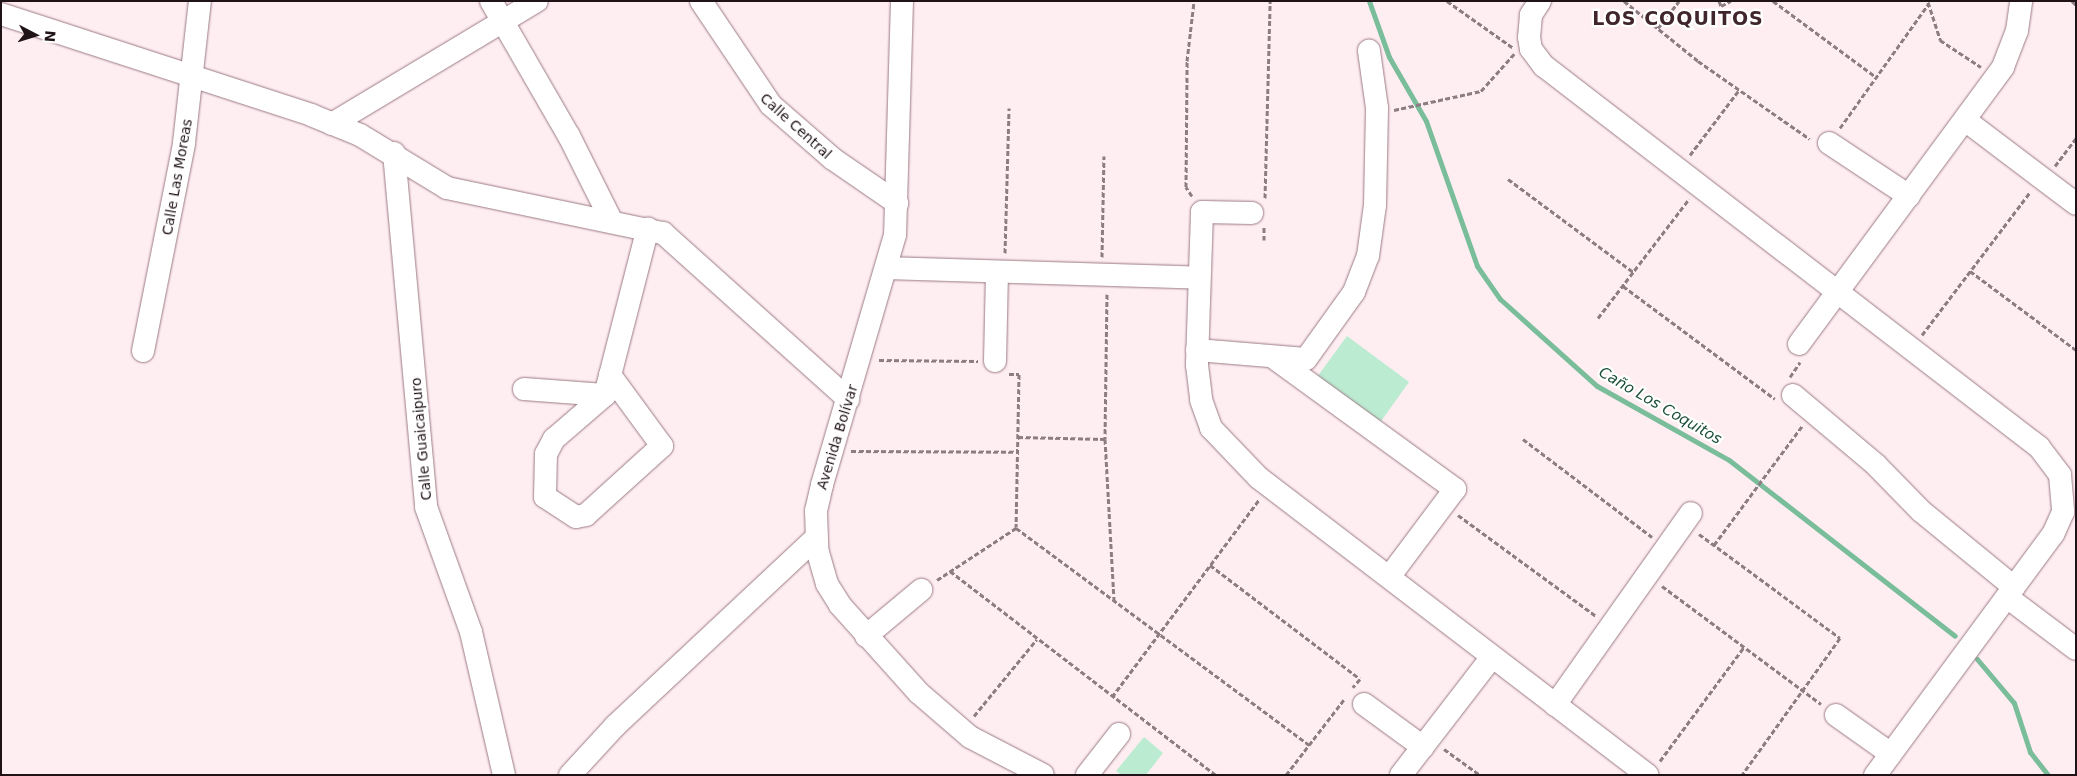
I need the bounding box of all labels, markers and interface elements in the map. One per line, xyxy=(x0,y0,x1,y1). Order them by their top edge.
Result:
district label: LOS COQUITOS xyxy=(1591,8,1765,30)
north arrow xyxy=(10,10,60,60)
text: N xyxy=(41,30,58,43)
street label: Calle Central xyxy=(757,90,835,162)
street label: Calle Las Moreas xyxy=(158,117,196,237)
water label: Caño Los Coquitos xyxy=(1595,363,1725,449)
street label: Calle Guaicaipuro xyxy=(407,377,435,501)
street label: Avenida Bolívar xyxy=(813,382,861,492)

